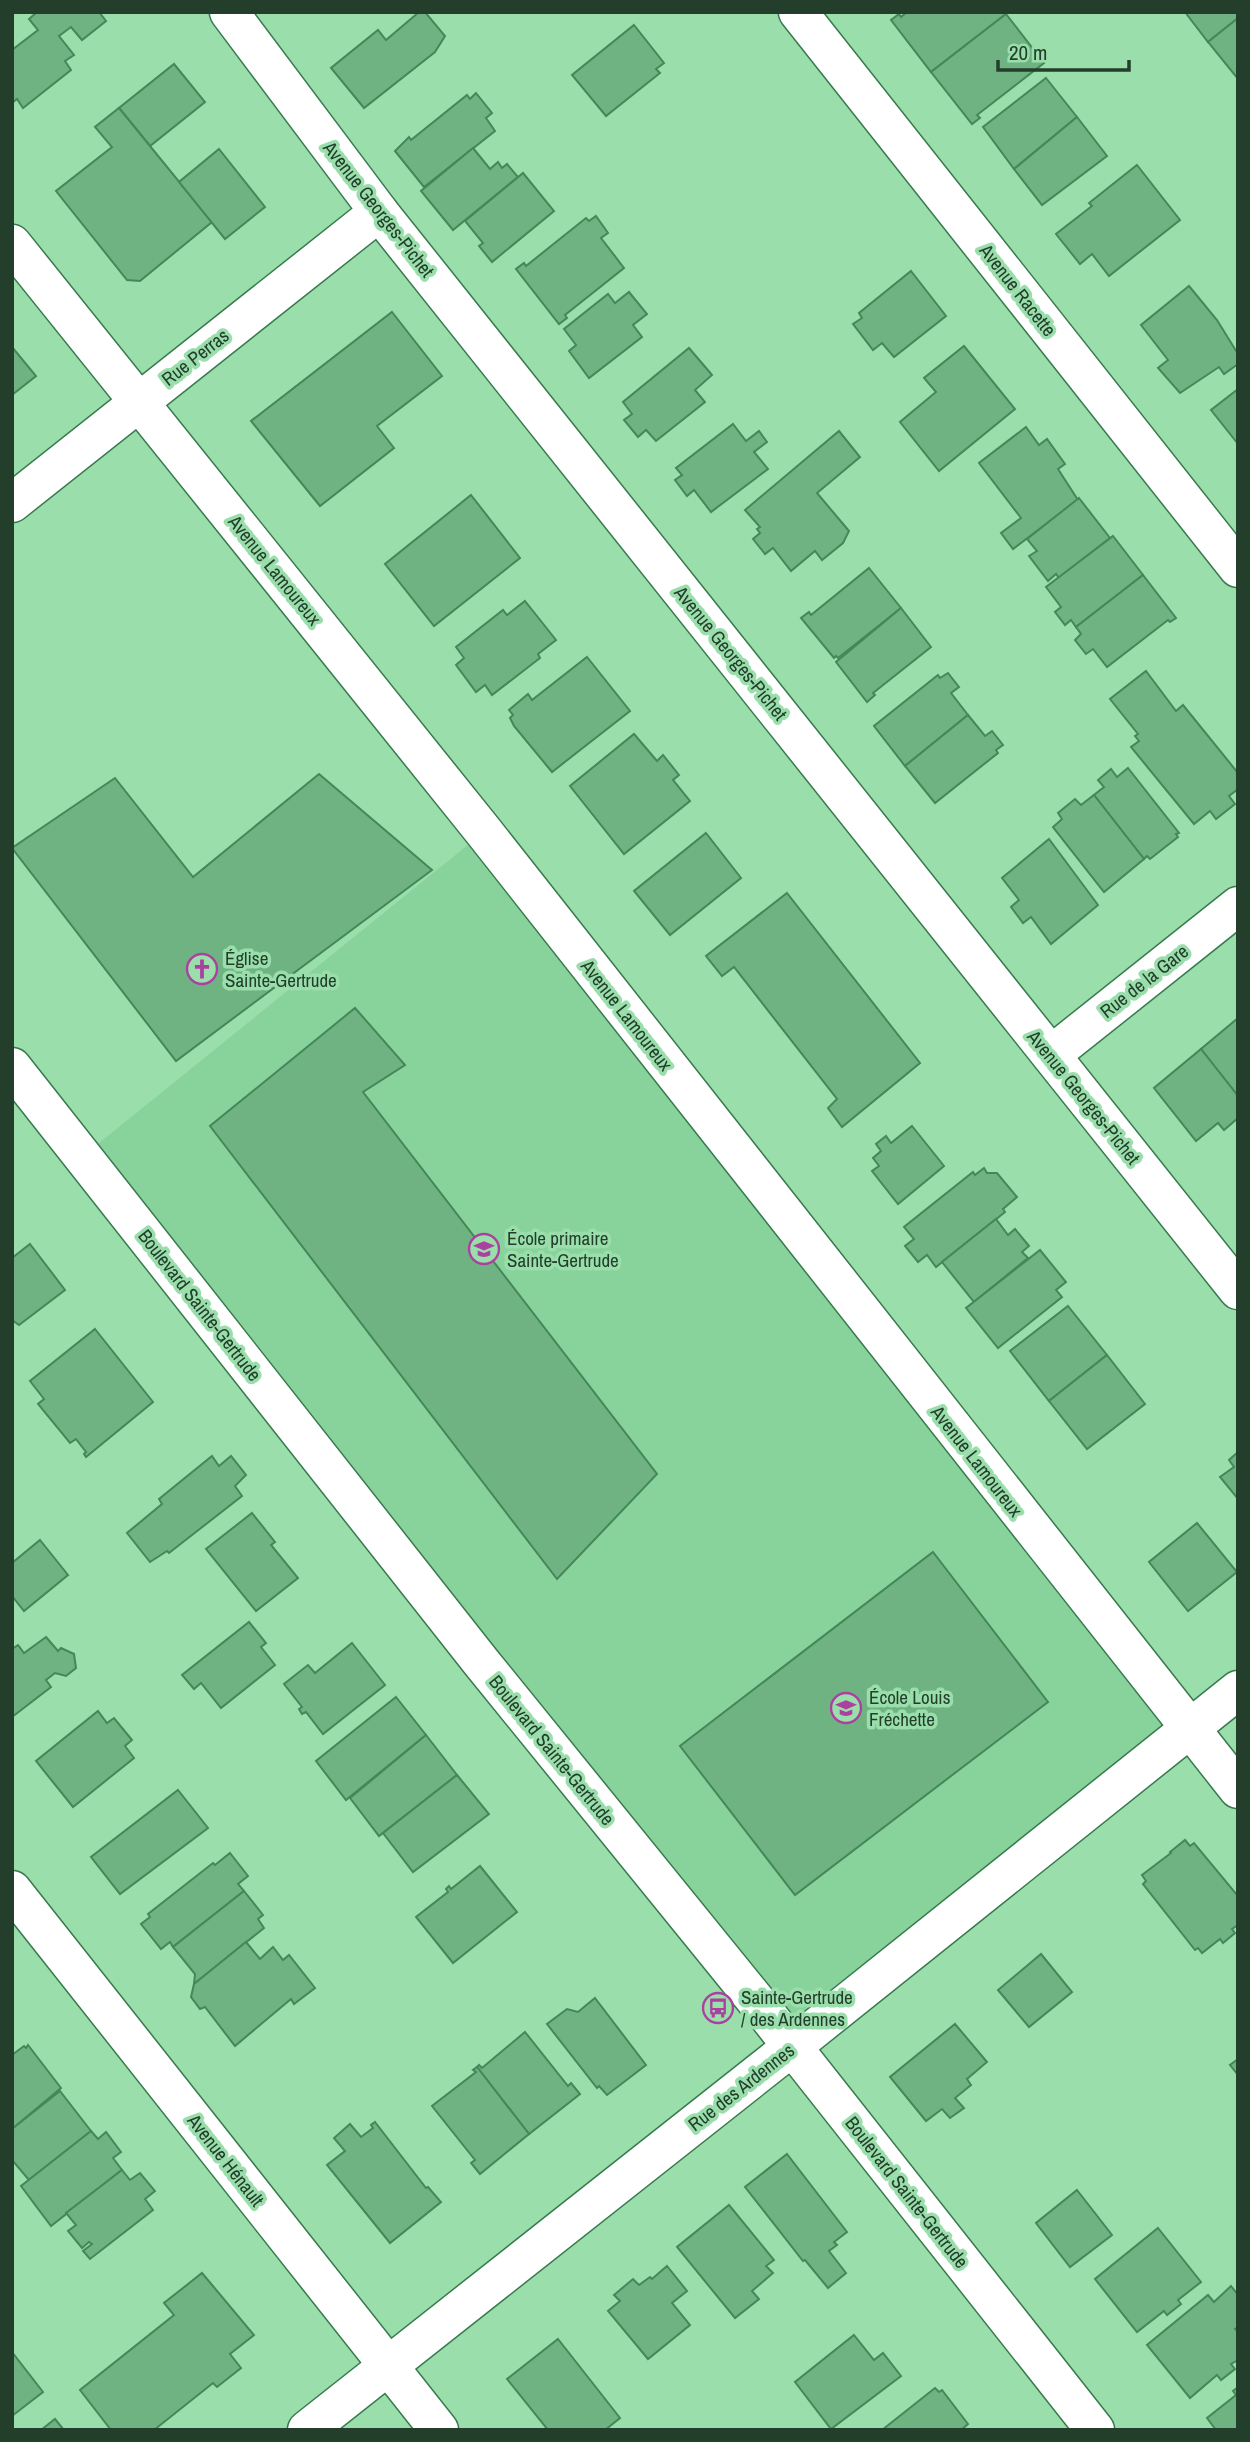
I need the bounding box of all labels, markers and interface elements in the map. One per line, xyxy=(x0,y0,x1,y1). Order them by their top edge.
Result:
scale bar xyxy=(998,28,1129,72)
text: 20 m xyxy=(1009,38,1047,67)
street label: Avenue Georges-Pichet xyxy=(317,135,441,283)
street label: Avenue Racette xyxy=(973,238,1062,342)
street label: Rue Perras xyxy=(156,322,234,392)
street label: Avenue Lamoureux xyxy=(222,509,328,631)
street label: Avenue Georges-Pichet xyxy=(668,580,794,726)
street label: Rue de la Gare xyxy=(1094,938,1194,1024)
place label: Église Sainte-Gertrude xyxy=(225,945,337,993)
church icon: Église Sainte-Gertrude xyxy=(185,952,219,986)
street label: Avenue Lamoureux xyxy=(575,953,679,1076)
street label: Avenue Georges-Pichet xyxy=(1021,1024,1147,1170)
street label: Boulevard Sainte-Gertrude xyxy=(132,1224,268,1386)
place label: École primaire Sainte-Gertrude xyxy=(507,1225,619,1273)
school or university icon: École primaire Sainte-Gertrude xyxy=(467,1232,501,1266)
street label: Avenue Lamoureux xyxy=(925,1399,1029,1522)
street label: Boulevard Sainte-Gertrude xyxy=(483,1669,621,1831)
place label: École Louis Fréchette xyxy=(869,1684,951,1732)
school or university icon: École Louis Fréchette xyxy=(829,1691,863,1725)
place label: Sainte-Gertrude / des Ardennes xyxy=(741,1984,853,2032)
bus stop icon: Sainte-Gertrude / des Ardennes xyxy=(701,1991,735,2025)
street label: Rue des Ardennes xyxy=(682,2037,800,2137)
street label: Avenue Hénault xyxy=(181,2108,271,2212)
street label: Boulevard Sainte-Gertrude xyxy=(839,2111,975,2273)

